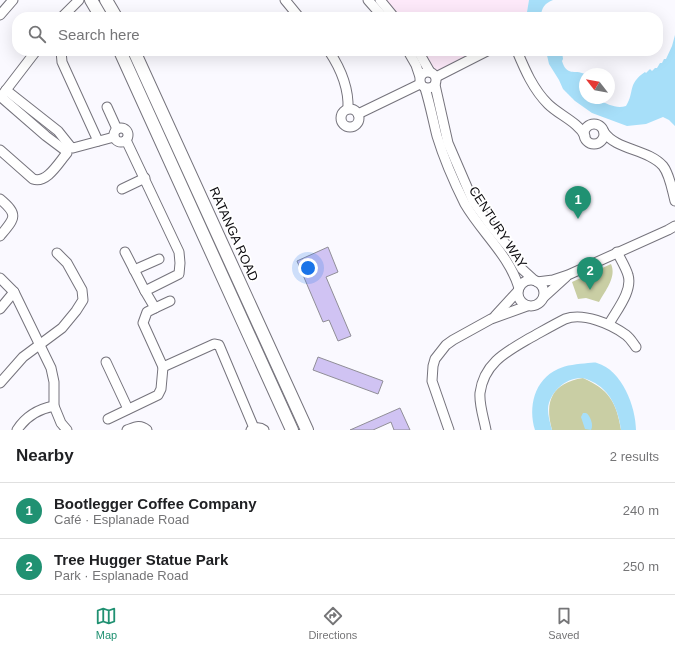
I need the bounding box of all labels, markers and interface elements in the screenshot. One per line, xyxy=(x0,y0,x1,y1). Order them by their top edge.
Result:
search box xyxy=(12,12,663,56)
icon: search xyxy=(26,23,48,45)
text: Search here xyxy=(58,26,140,43)
north arrow xyxy=(579,68,615,104)
street label: CENTURY WAY xyxy=(466,183,530,271)
street label: RATANGA ROAD xyxy=(207,185,261,283)
pin: 1 xyxy=(565,186,591,219)
pin: 2 xyxy=(577,257,603,290)
your location xyxy=(298,258,318,278)
text: Nearby xyxy=(16,446,74,465)
text: 2 results xyxy=(610,449,659,464)
text: Bootlegger Coffee Company xyxy=(54,495,257,512)
text: 1 xyxy=(25,503,33,518)
text: 240 m xyxy=(623,503,659,518)
text: Café · Esplanade Road xyxy=(54,512,189,527)
text: Tree Hugger Statue Park xyxy=(54,551,228,568)
text: 2 xyxy=(25,559,33,574)
text: 250 m xyxy=(623,559,659,574)
text: Park · Esplanade Road xyxy=(54,568,188,583)
tab: Map xyxy=(95,605,117,641)
tab: Directions xyxy=(308,605,357,641)
tab: Saved xyxy=(548,605,579,641)

